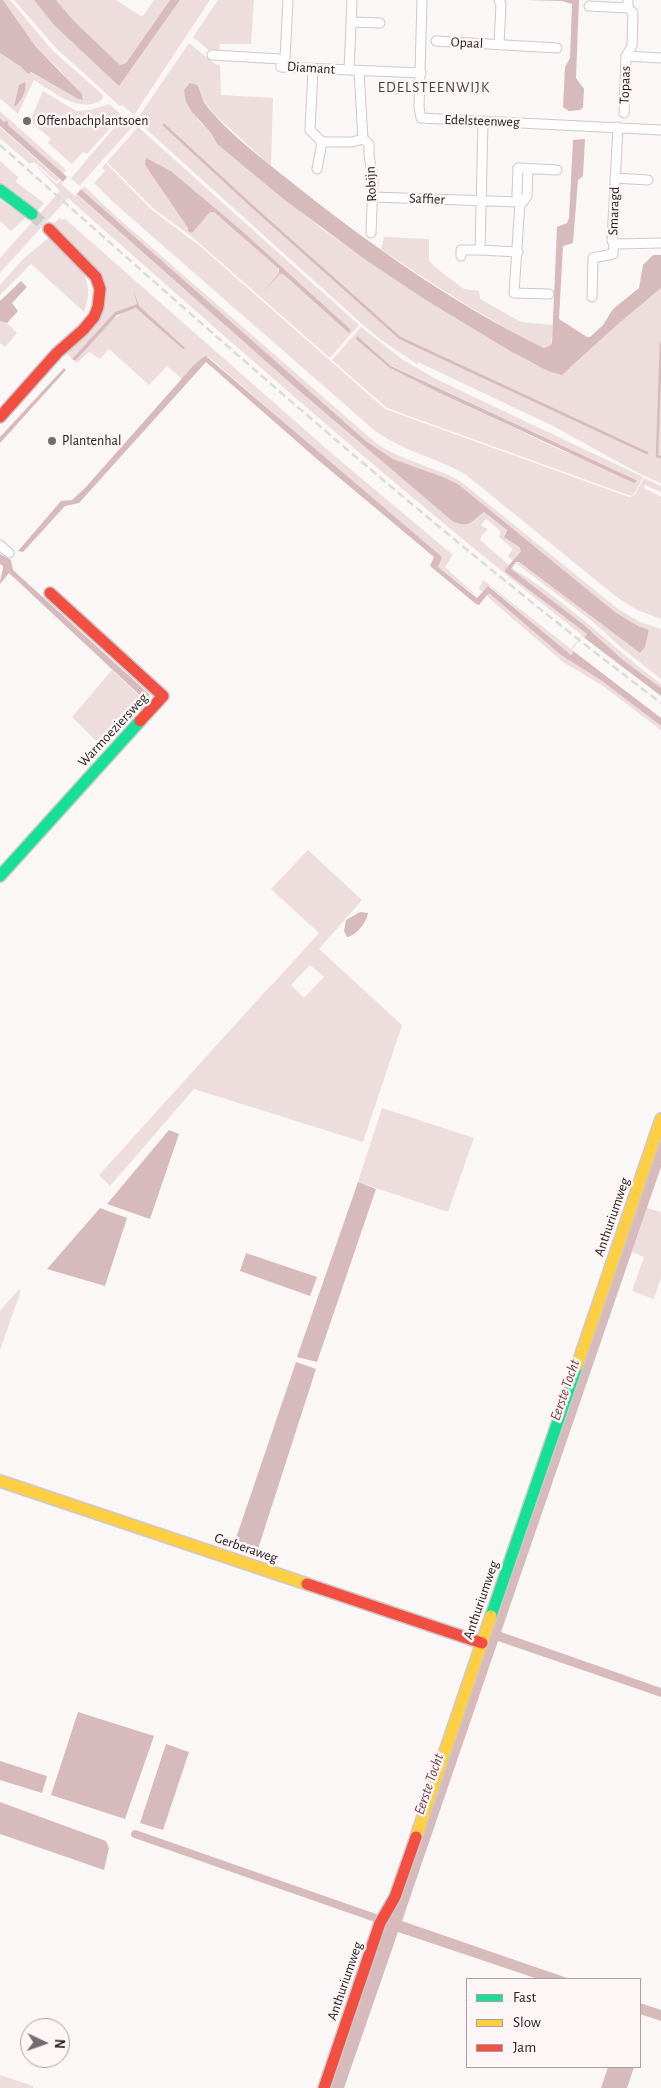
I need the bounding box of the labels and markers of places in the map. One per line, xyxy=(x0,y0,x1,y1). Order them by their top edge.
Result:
place label: Offenbachplantsoen xyxy=(37,113,148,129)
marker: Offenbachplantsoen xyxy=(21,115,33,127)
place label: Plantenhal xyxy=(62,433,121,449)
marker: Plantenhal xyxy=(46,435,58,447)

